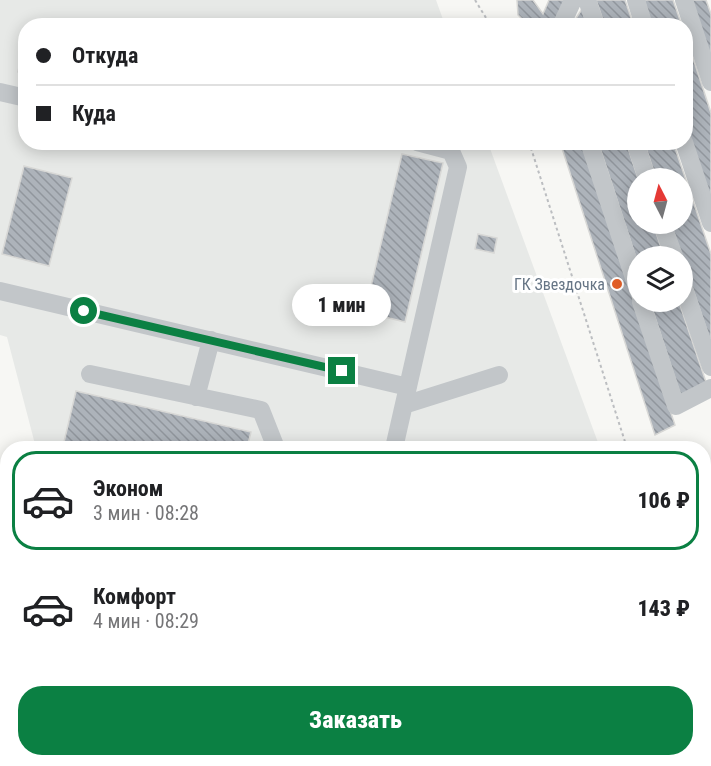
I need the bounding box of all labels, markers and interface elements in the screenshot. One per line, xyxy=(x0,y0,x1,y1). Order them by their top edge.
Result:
text: Откуда xyxy=(72,43,138,68)
text: Куда xyxy=(72,101,116,126)
north arrow xyxy=(627,168,693,234)
map controls xyxy=(627,168,693,312)
button: layers xyxy=(627,246,693,312)
place label: ГК Звездочка xyxy=(514,275,605,294)
marker: ГК Звездочка xyxy=(610,277,624,291)
callout: 1 мин xyxy=(292,284,392,326)
text: 1 мин xyxy=(318,293,365,317)
route start xyxy=(70,297,97,324)
route end xyxy=(328,357,355,384)
icon: car xyxy=(21,474,75,528)
text: Эконом xyxy=(93,476,163,501)
text: 106 ₽ xyxy=(637,488,690,513)
text: 3 мин · 08:28 xyxy=(93,501,199,525)
icon: car xyxy=(21,582,75,636)
text: Комфорт xyxy=(93,584,176,609)
text: 143 ₽ xyxy=(637,596,690,621)
text: 4 мин · 08:29 xyxy=(93,609,199,633)
button: Заказать xyxy=(18,686,693,755)

